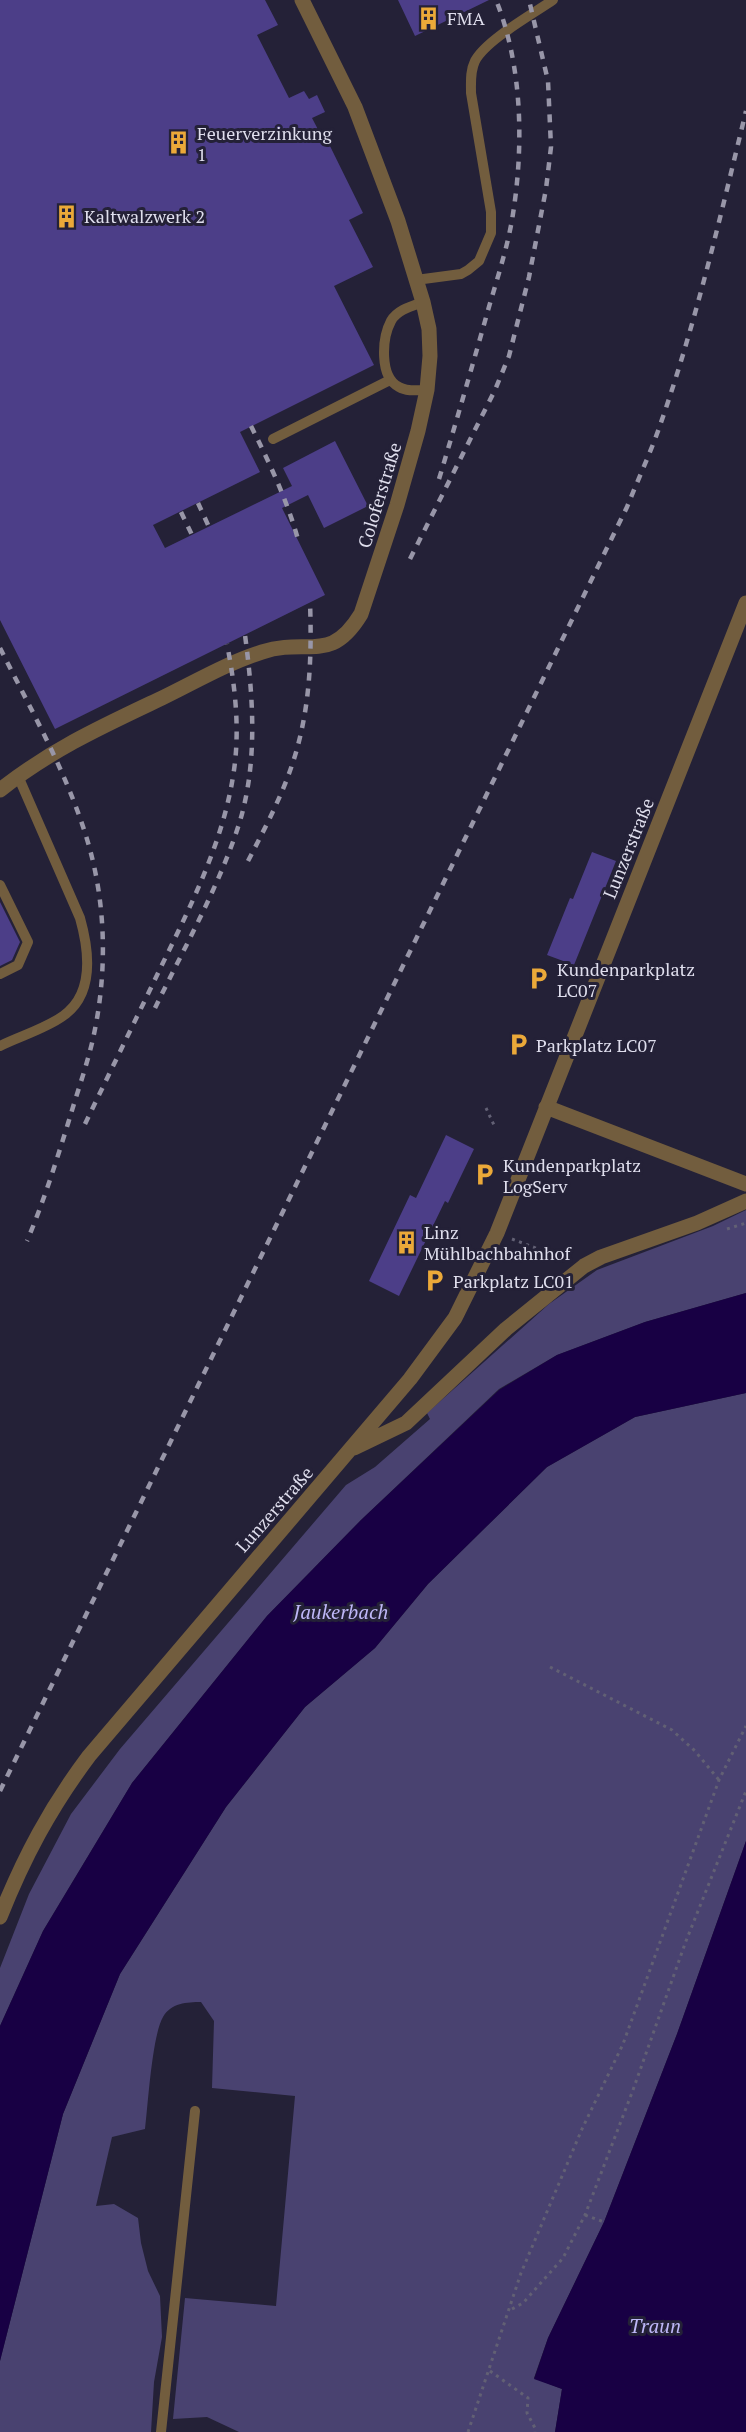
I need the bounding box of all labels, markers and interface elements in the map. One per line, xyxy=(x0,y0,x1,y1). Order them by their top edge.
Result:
building icon: FMA xyxy=(416,5,442,31)
place label: FMA xyxy=(447,6,485,30)
place label: Feuerverzinkung 1 xyxy=(197,121,332,166)
building icon: Feuerverzinkung 1 xyxy=(166,130,192,156)
building icon: Kaltwalzwerk 2 xyxy=(53,203,79,229)
place label: Kaltwalzwerk 2 xyxy=(84,204,205,228)
street label: Coloferstraße xyxy=(352,439,406,551)
street label: Lunzerstraße xyxy=(597,794,659,902)
place label: Kundenparkplatz LC07 xyxy=(557,957,695,1002)
parking icon: Kundenparkplatz LC07 xyxy=(526,966,552,992)
parking icon: Parkplatz LC07 xyxy=(505,1032,531,1058)
place label: Parkplatz LC07 xyxy=(536,1033,657,1057)
place label: Kundenparkplatz LogServ xyxy=(503,1153,641,1198)
parking icon: Kundenparkplatz LogServ xyxy=(472,1162,498,1188)
place label: Linz Mühlbachbahnhof xyxy=(424,1220,572,1265)
building icon: Linz Mühlbachbahnhof xyxy=(393,1229,419,1255)
parking icon: Parkplatz LC01 xyxy=(422,1268,448,1294)
place label: Parkplatz LC01 xyxy=(453,1269,574,1293)
street label: Lunzerstraße xyxy=(230,1461,318,1557)
water label: Jaukerbach xyxy=(293,1598,388,1625)
water label: Traun xyxy=(629,2312,681,2339)

